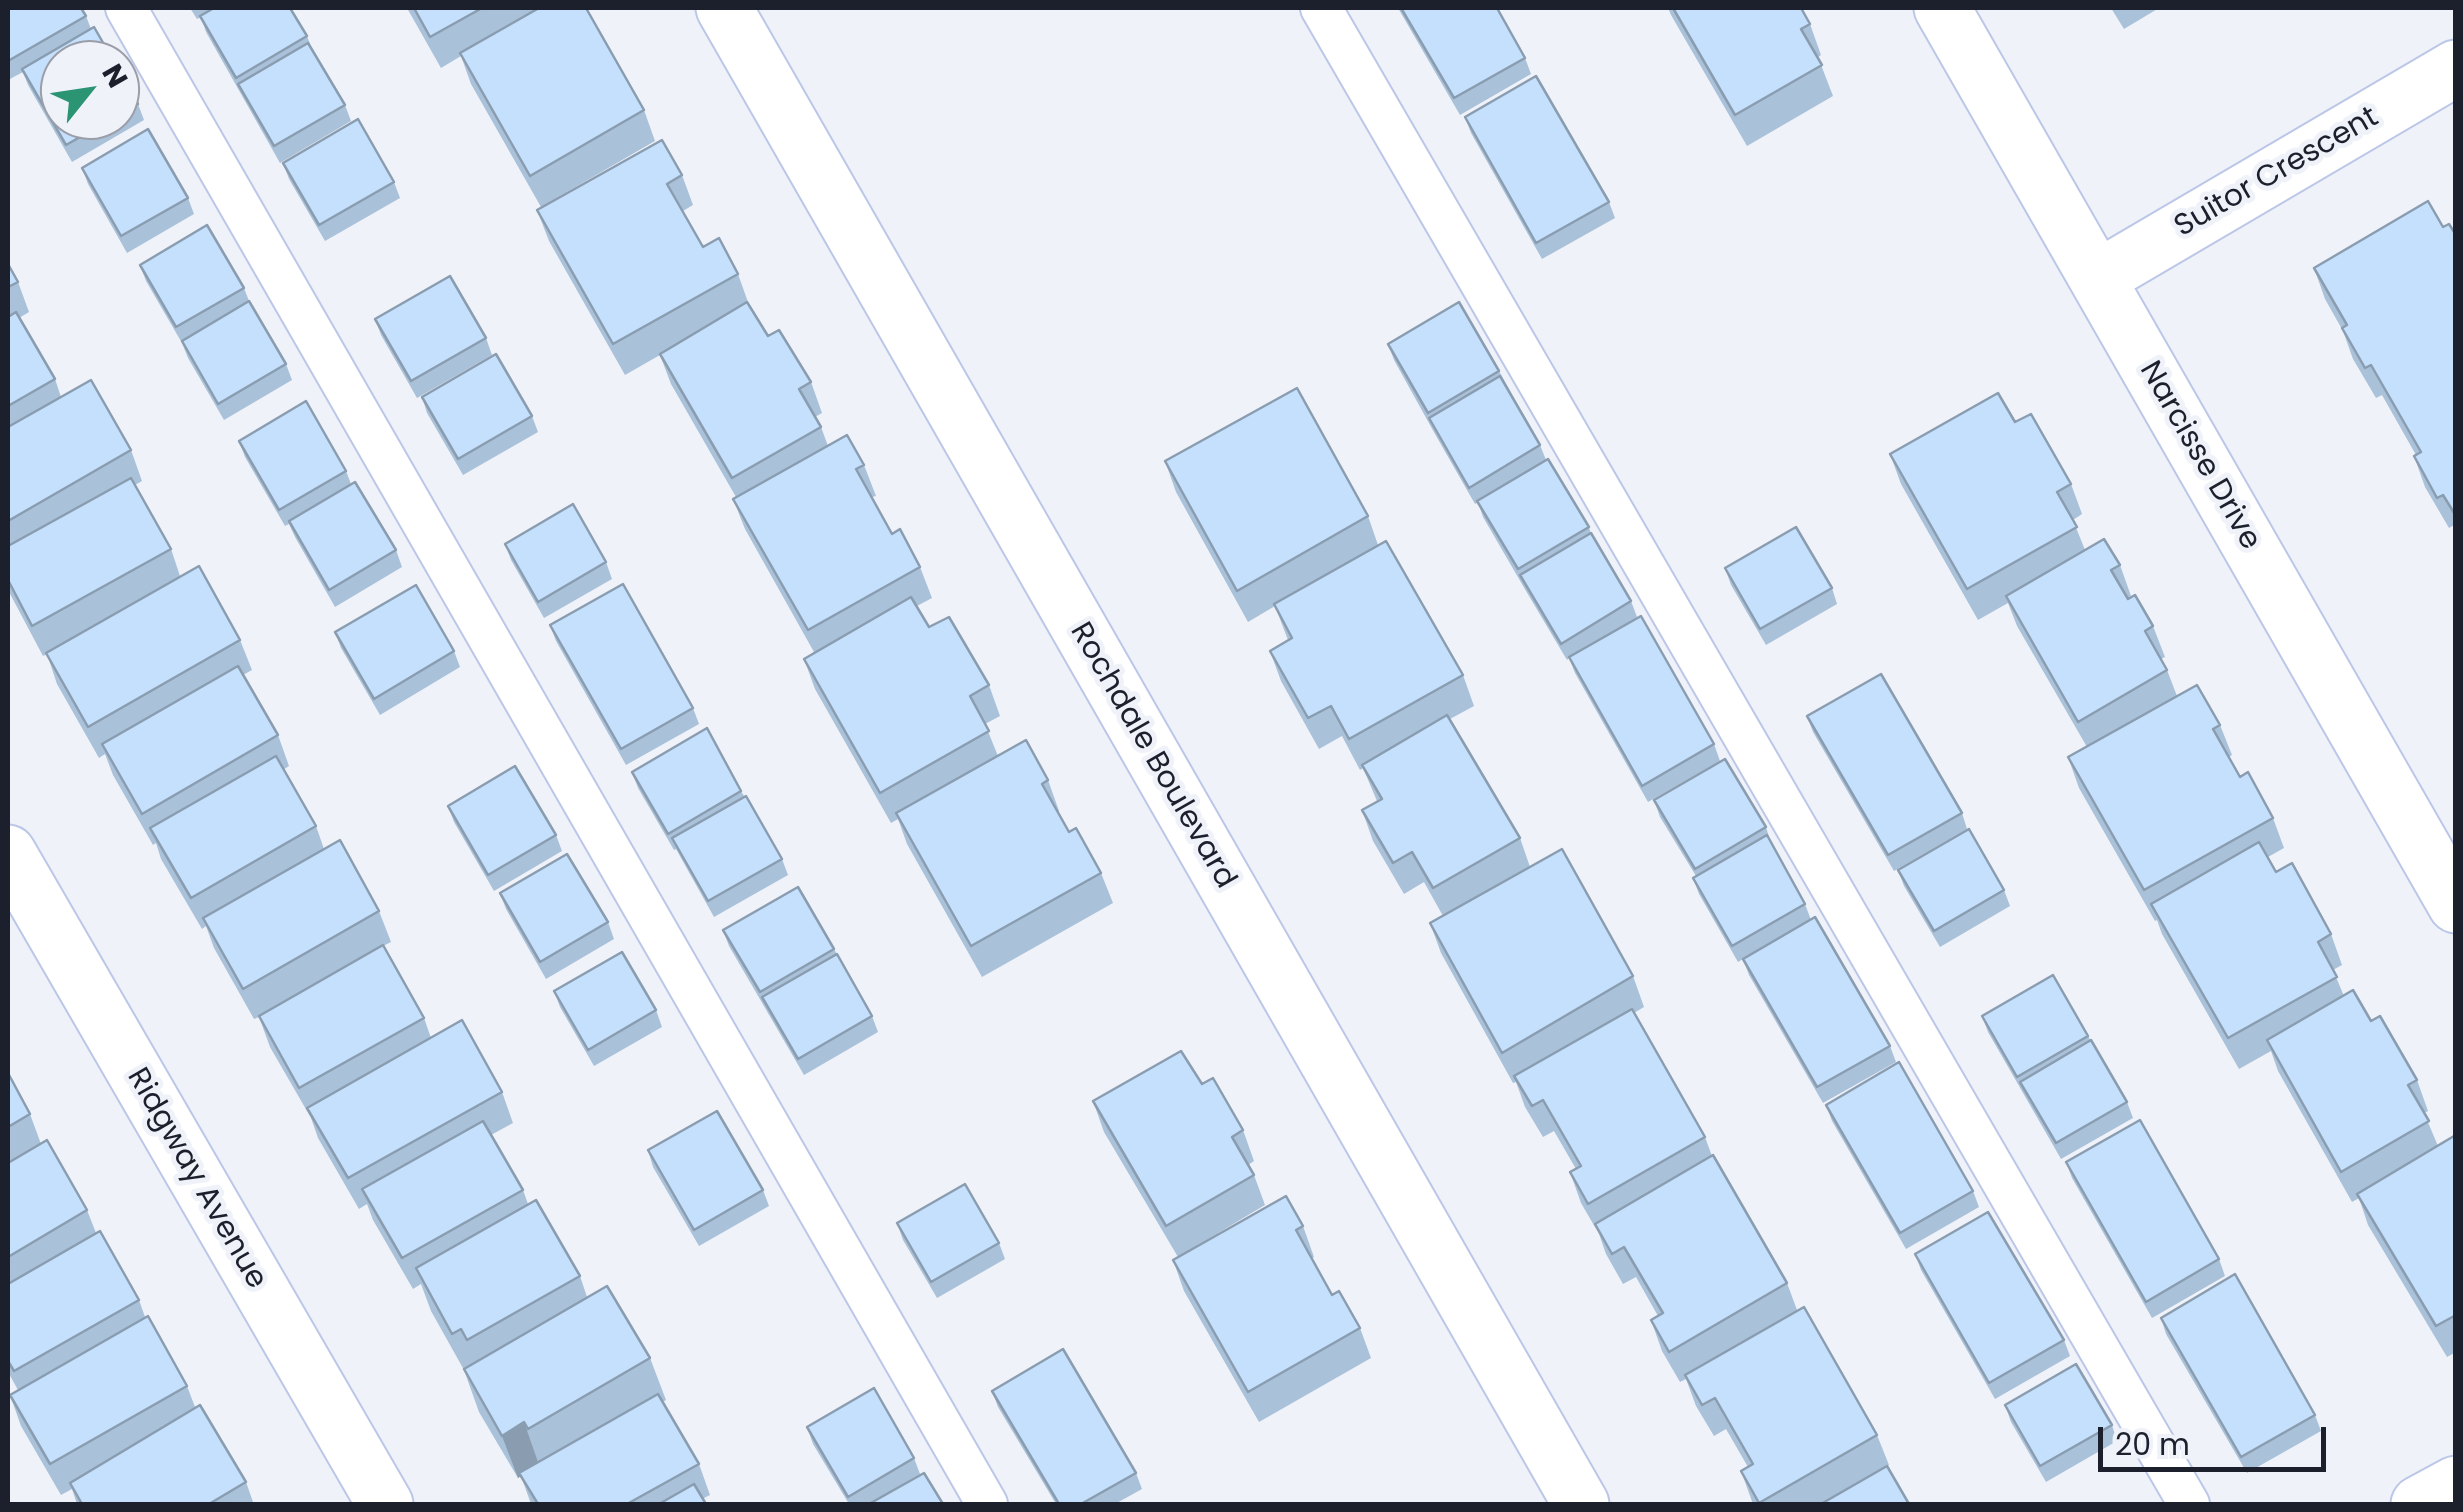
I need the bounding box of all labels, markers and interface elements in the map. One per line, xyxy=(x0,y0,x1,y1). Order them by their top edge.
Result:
north arrow xyxy=(40,40,140,140)
text: N xyxy=(93,57,137,95)
street label: Suitor Crescent xyxy=(2169,100,2385,246)
street label: Narcisse Drive xyxy=(2131,356,2267,556)
street label: Rochdale Boulevard xyxy=(1061,617,1243,895)
street label: Ridgway Avenue xyxy=(118,1062,274,1296)
scale bar xyxy=(2103,1407,2330,1469)
text: 20 m xyxy=(2115,1423,2190,1466)

